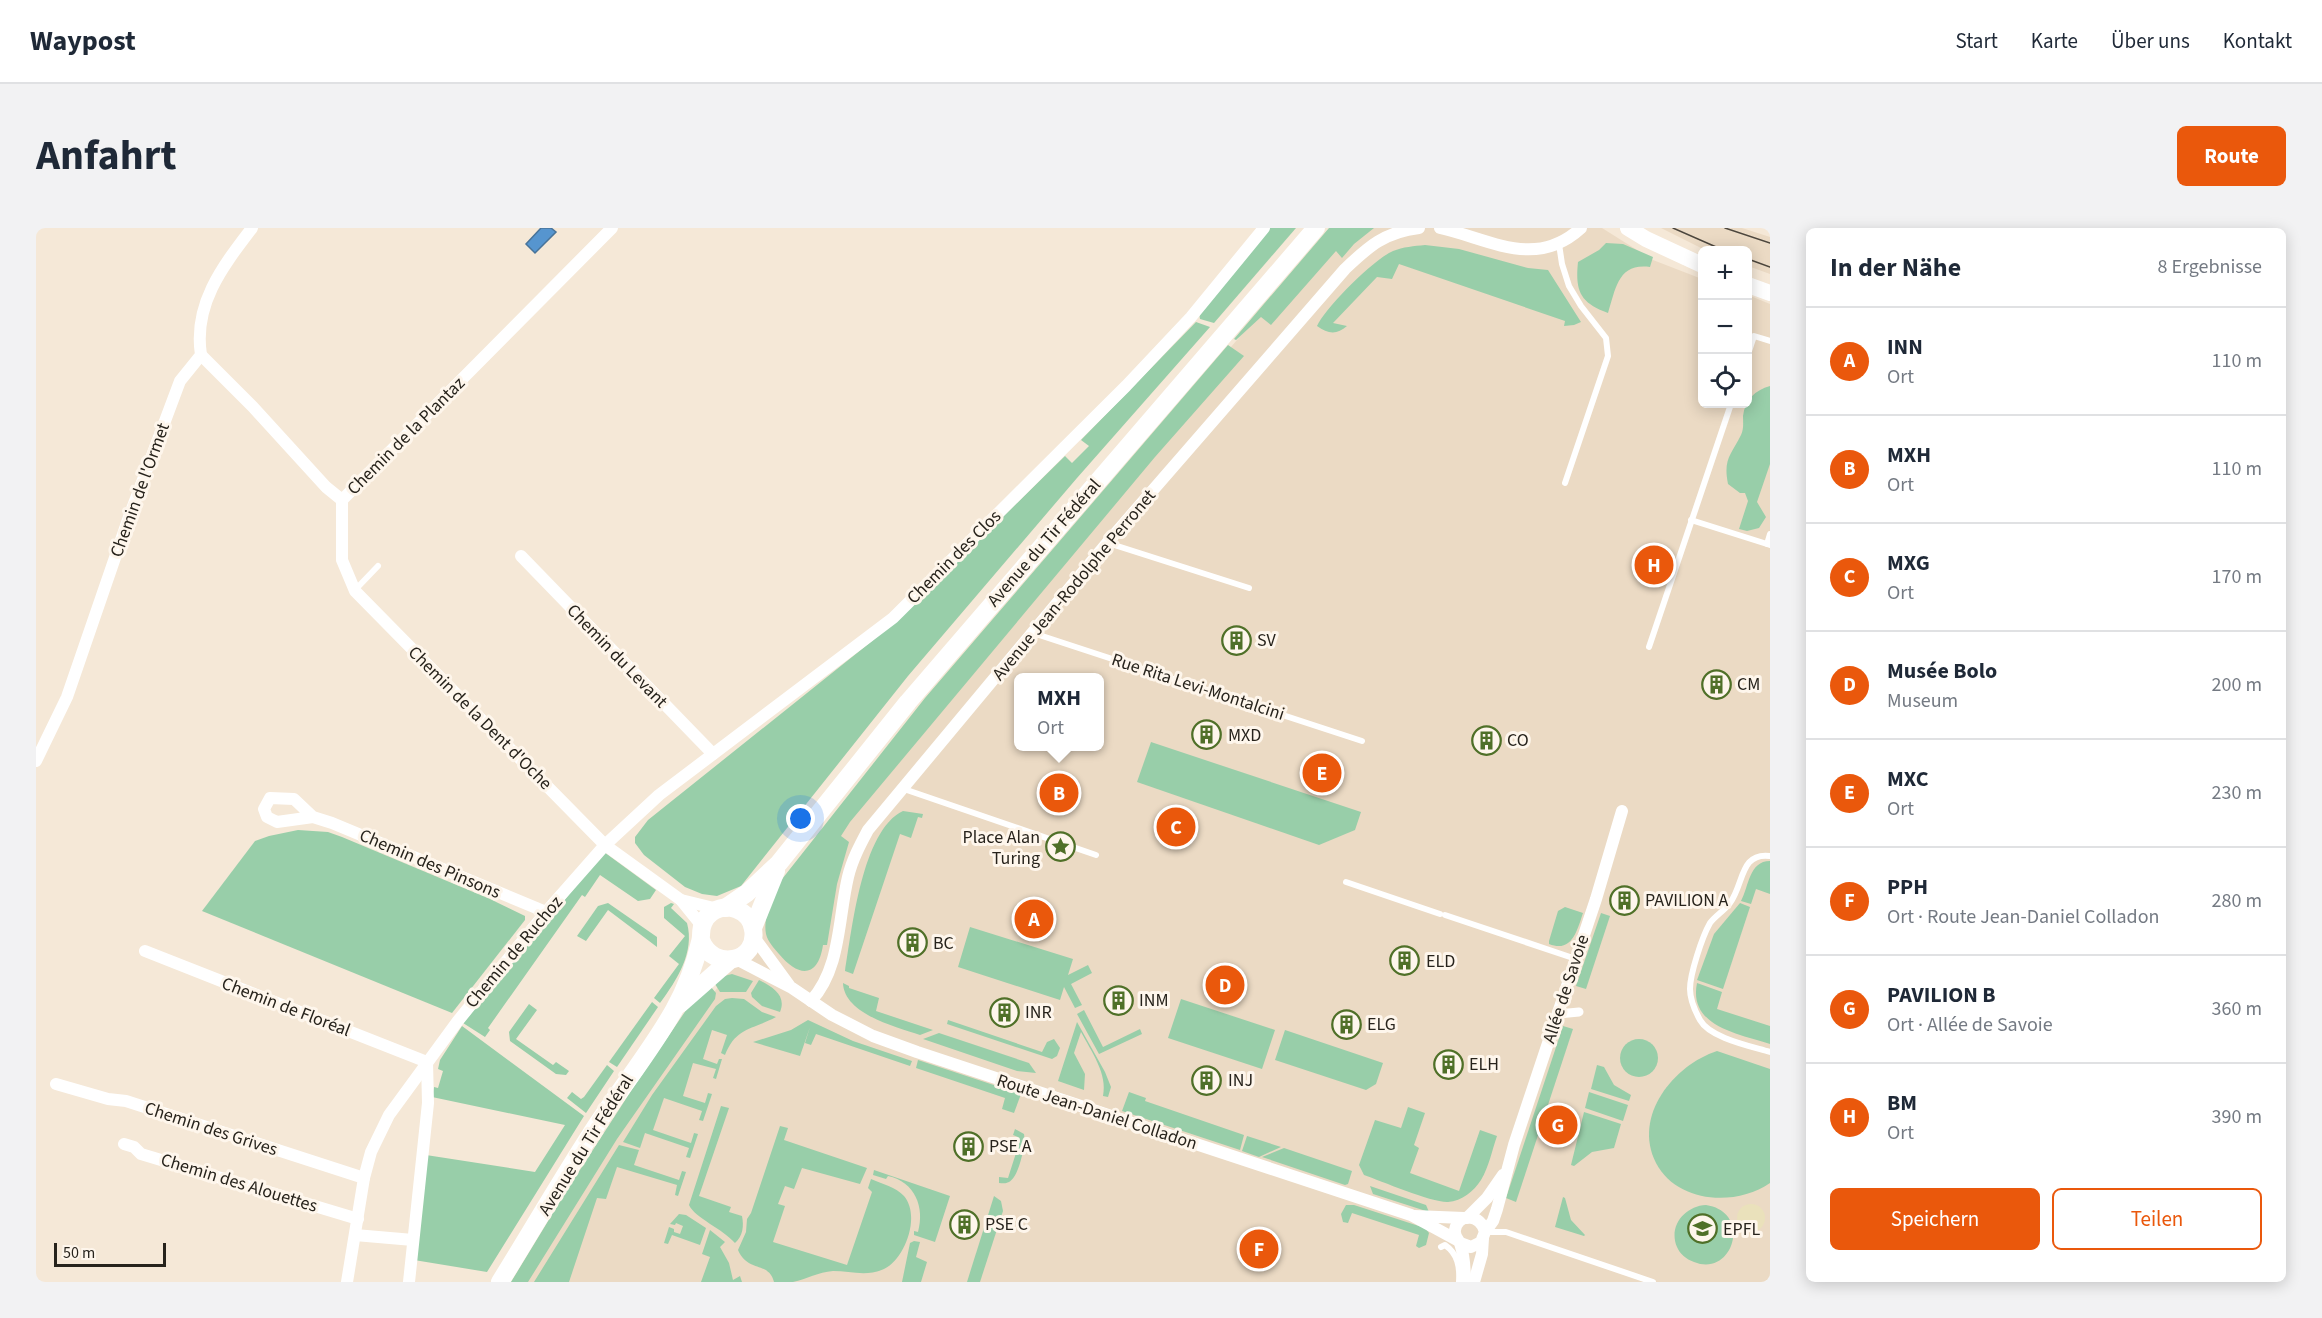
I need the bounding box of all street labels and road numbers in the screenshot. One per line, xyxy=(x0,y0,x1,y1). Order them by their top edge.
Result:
street label: Chemin de la Plantaz xyxy=(341,371,471,501)
street label: Chemin de l'Ormet xyxy=(104,419,176,561)
street label: Avenue du Tir Fédéral xyxy=(981,474,1107,612)
street label: Avenue Jean-Rodolphe Perronet xyxy=(986,484,1162,686)
street label: Chemin des Clos xyxy=(901,504,1007,610)
street label: Chemin du Levant xyxy=(561,598,673,714)
street label: Chemin de la Dent d'Oche xyxy=(402,640,558,796)
street label: Rue Rita Levi-Montalcini xyxy=(1108,647,1288,727)
street label: Chemin des Pinsons xyxy=(356,823,504,905)
street label: Chemin de Ruchoz xyxy=(460,890,569,1014)
street label: Allée de Savoie xyxy=(1537,931,1595,1047)
street label: Chemin de Floréal xyxy=(218,971,354,1043)
street label: Route Jean-Daniel Colladon xyxy=(994,1068,1200,1156)
street label: Avenue du Tir Fédéral xyxy=(532,1070,640,1220)
street label: Chemin des Grives xyxy=(141,1096,281,1162)
street label: Chemin des Alouettes xyxy=(158,1147,320,1219)

